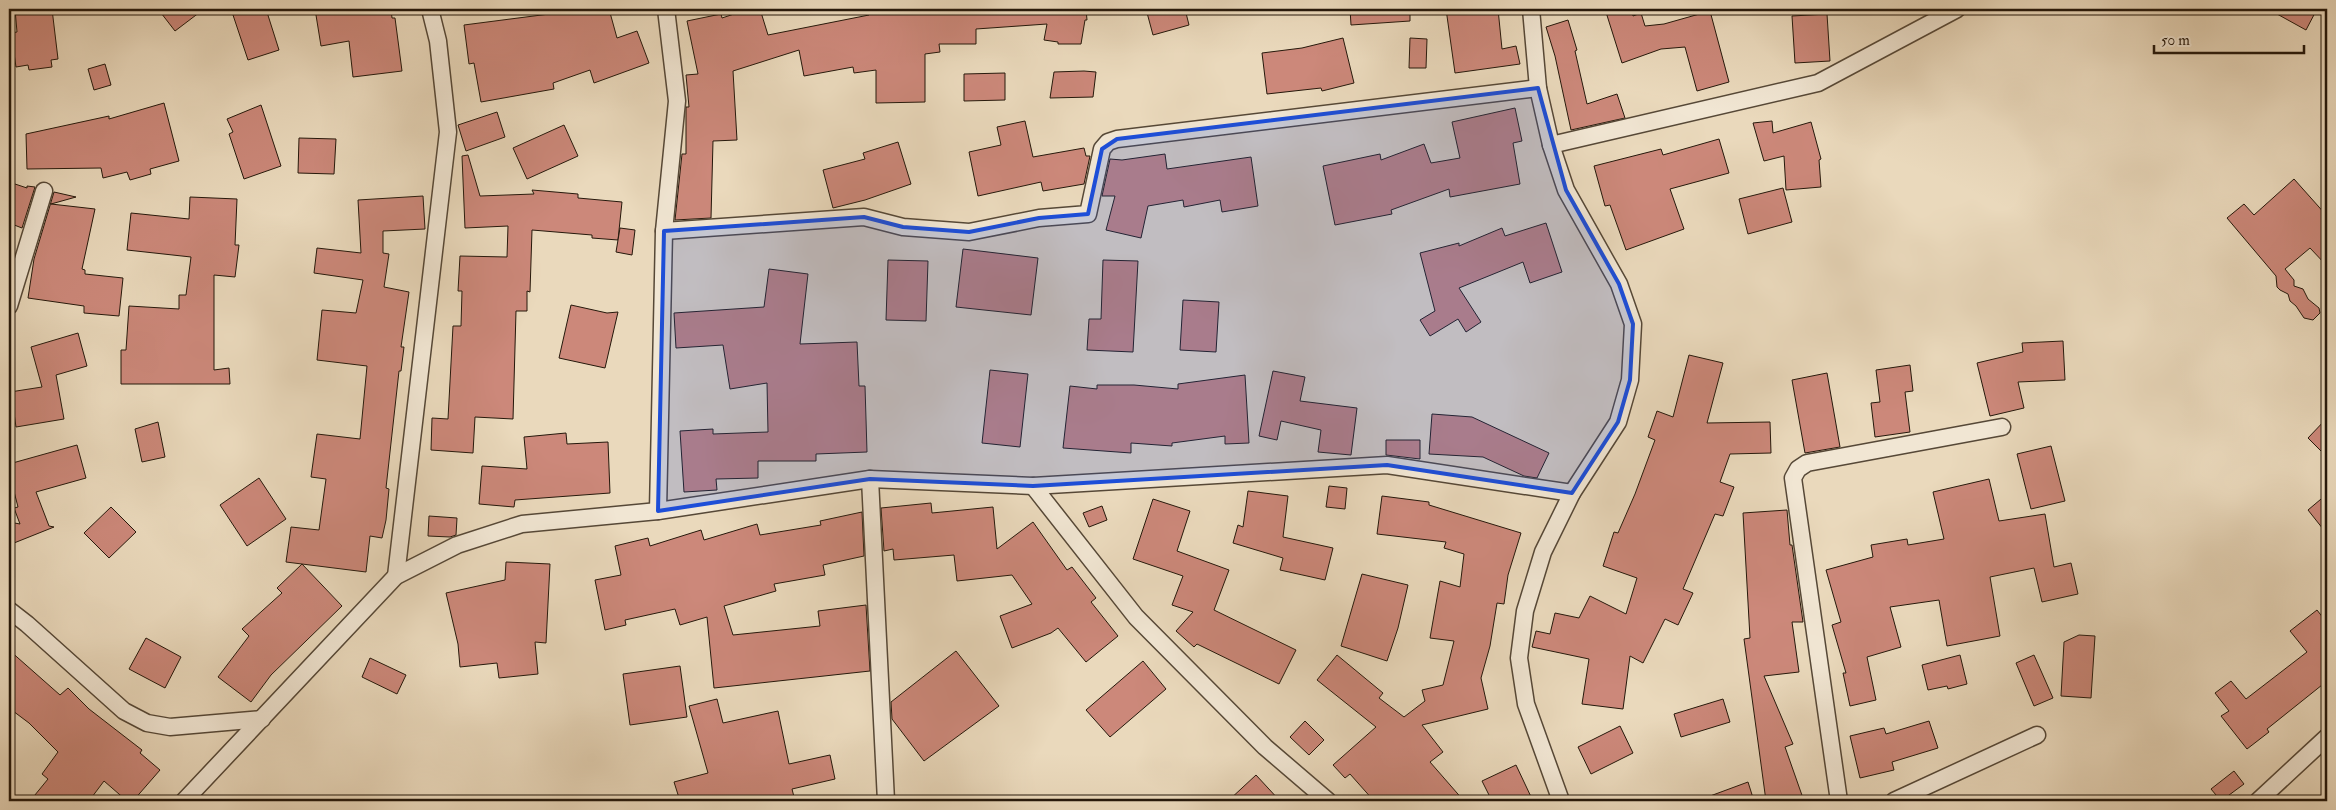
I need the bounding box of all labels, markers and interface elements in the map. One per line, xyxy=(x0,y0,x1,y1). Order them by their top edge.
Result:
scale bar xyxy=(2154,22,2304,54)
text: 50 m xyxy=(2161,31,2190,50)

